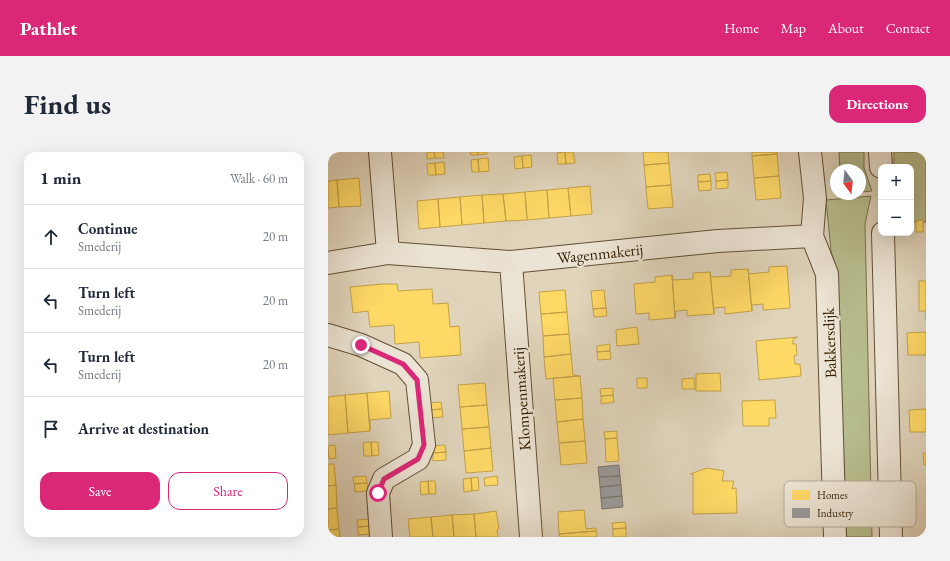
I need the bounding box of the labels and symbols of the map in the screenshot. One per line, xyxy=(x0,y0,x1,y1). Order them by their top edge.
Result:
north arrow xyxy=(830,164,866,200)
street label: Wagenmakerij xyxy=(556,239,644,268)
street label: Bakkersdijk xyxy=(818,307,841,379)
route end xyxy=(352,336,370,354)
street label: Klompenmakerij xyxy=(507,347,536,451)
legend xyxy=(784,481,916,527)
route start xyxy=(369,484,387,502)
text: Homes xyxy=(817,488,848,502)
text: Industry xyxy=(817,506,854,520)

